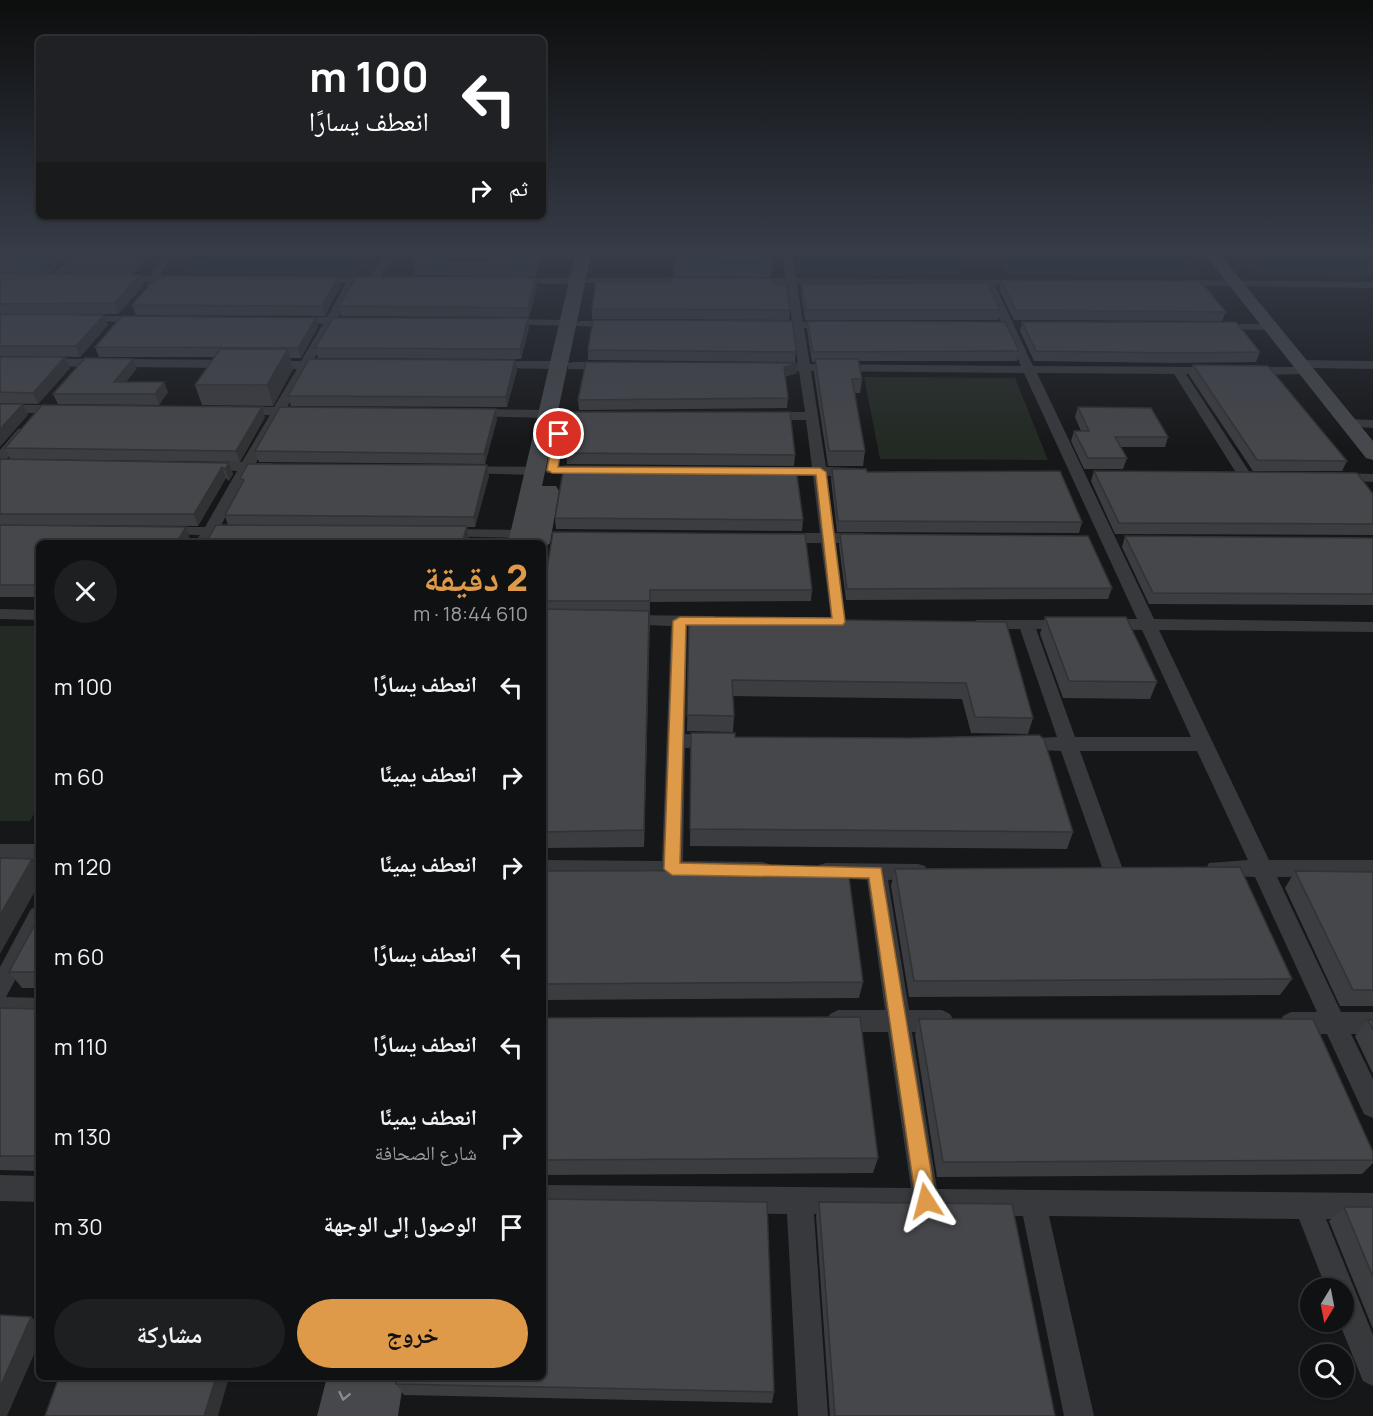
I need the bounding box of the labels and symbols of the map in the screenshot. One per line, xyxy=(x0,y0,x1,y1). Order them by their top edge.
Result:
pin xyxy=(533,408,584,459)
position arrow xyxy=(894,1169,958,1233)
north arrow xyxy=(1300,1278,1354,1332)
one-way arrow xyxy=(339,1391,352,1401)

